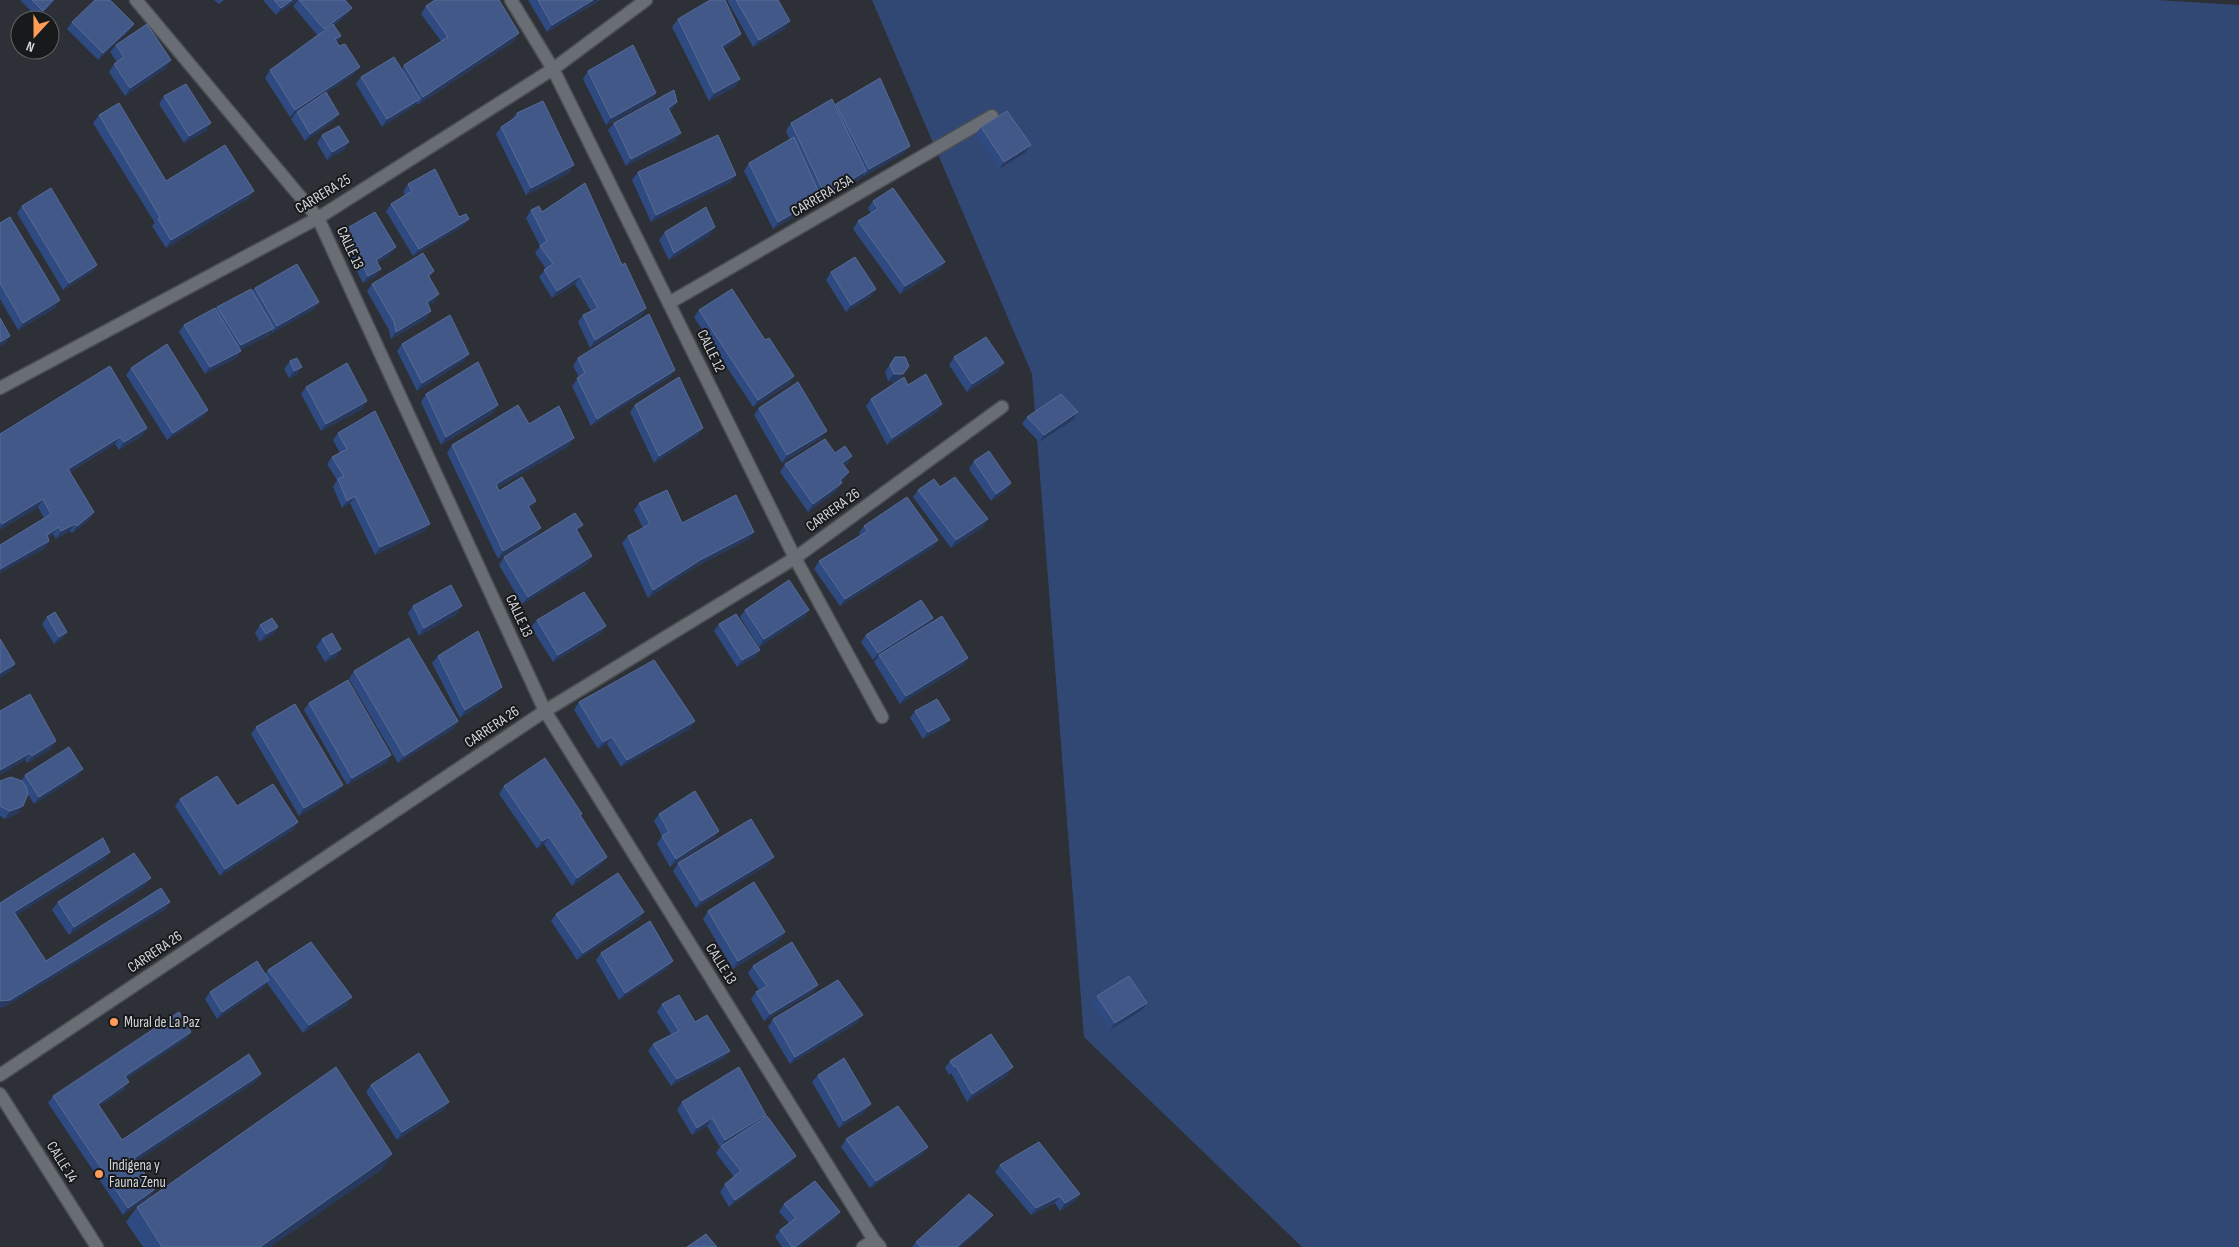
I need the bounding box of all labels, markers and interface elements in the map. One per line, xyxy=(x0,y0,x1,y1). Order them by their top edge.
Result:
north arrow xyxy=(10,10,60,60)
text: N xyxy=(24,37,37,56)
street label: CARRERA 25 xyxy=(292,170,354,218)
street label: CARRERA 25A xyxy=(788,170,857,221)
street label: CALLE 13 xyxy=(332,224,368,272)
street label: CALLE 12 xyxy=(693,327,729,375)
street label: CARRERA 26 xyxy=(802,484,864,536)
street label: CALLE 13 xyxy=(501,592,537,640)
street label: CARRERA 26 xyxy=(461,702,523,752)
street label: CARRERA 26 xyxy=(124,927,186,977)
street label: CALLE 13 xyxy=(701,940,741,988)
place label: Mural de La Paz xyxy=(124,1013,200,1032)
marker: Mural de La Paz xyxy=(108,1016,120,1028)
street label: CALLE 14 xyxy=(42,1138,82,1186)
place label: Indigena y Fauna Zenu xyxy=(109,1156,166,1192)
marker: Indigena y Fauna Zenu xyxy=(93,1168,105,1180)

